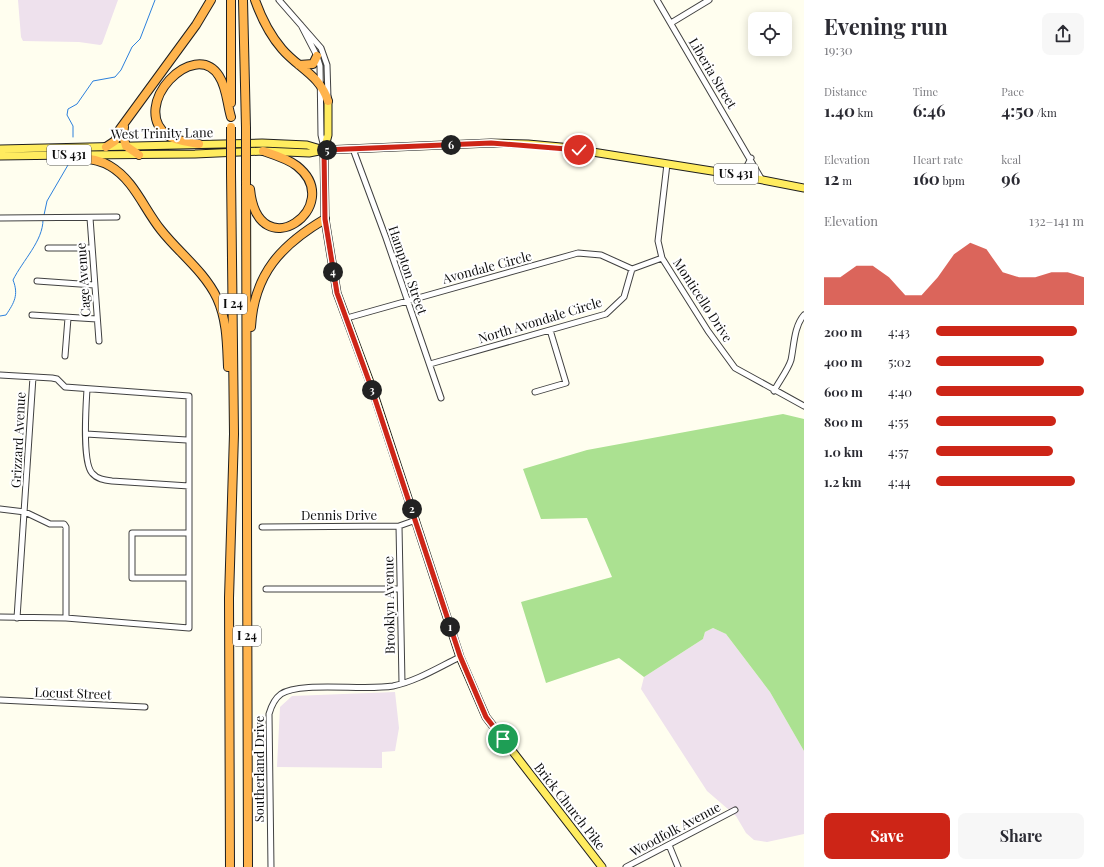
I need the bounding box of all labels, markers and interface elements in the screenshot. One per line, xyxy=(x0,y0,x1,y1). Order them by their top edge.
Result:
text: Evening run xyxy=(824,11,948,41)
map controls xyxy=(748,12,792,56)
button: locate xyxy=(748,12,792,56)
button: share xyxy=(1042,13,1084,55)
street label: Liberia Street xyxy=(686,34,741,111)
text: 19:30 xyxy=(824,41,853,58)
text: Distance xyxy=(824,84,867,99)
text: Time xyxy=(913,84,938,99)
text: Pace xyxy=(1001,84,1024,99)
text: 1.40 xyxy=(824,99,855,121)
text: 6:46 xyxy=(913,99,946,121)
text: 4:50 xyxy=(1001,99,1034,121)
text: km xyxy=(855,105,873,120)
text: /km xyxy=(1034,105,1057,120)
street label: West Trinity Lane xyxy=(110,123,214,142)
pin xyxy=(562,133,596,167)
pin: 6 xyxy=(441,135,461,155)
text: 6 xyxy=(448,137,454,152)
icon: check xyxy=(568,139,590,161)
pin: 5 xyxy=(317,140,337,160)
text: 5 xyxy=(324,142,330,157)
road number: US 431 xyxy=(47,145,91,165)
text: Elevation xyxy=(824,152,870,167)
text: Heart rate xyxy=(913,152,963,167)
text: kcal xyxy=(1001,152,1021,167)
road number: US 431 xyxy=(714,164,758,184)
text: 12 xyxy=(824,167,839,189)
text: 160 xyxy=(913,167,940,189)
text: 96 xyxy=(1001,167,1020,189)
text: m xyxy=(839,173,852,188)
text: bpm xyxy=(940,173,965,188)
text: Elevation xyxy=(824,212,878,229)
text: 132–141 m xyxy=(1029,212,1084,229)
street label: Hampton Street xyxy=(385,223,432,317)
street label: Cage Avenue xyxy=(71,242,94,318)
street label: Avondale Circle xyxy=(440,246,534,287)
street label: Monticello Drive xyxy=(670,255,737,345)
pin: 4 xyxy=(323,262,343,282)
text: 4 xyxy=(330,264,336,279)
street label: North Avondale Circle xyxy=(476,293,604,346)
road number: I 24 xyxy=(219,294,247,314)
text: 200 m xyxy=(824,323,862,340)
text: 4:43 xyxy=(888,323,910,340)
text: 400 m xyxy=(824,353,862,370)
text: 5:02 xyxy=(888,353,911,370)
pin: 3 xyxy=(362,380,382,400)
text: 3 xyxy=(369,382,375,397)
text: 600 m xyxy=(824,383,863,400)
text: 4:40 xyxy=(888,383,912,400)
street label: Grizzard Avenue xyxy=(6,391,29,489)
text: 800 m xyxy=(824,413,863,430)
text: 4:55 xyxy=(888,413,909,430)
text: 1.0 km xyxy=(824,443,863,460)
text: 4:57 xyxy=(888,443,909,460)
text: 1.2 km xyxy=(824,473,861,490)
text: 4:44 xyxy=(888,473,911,490)
pin: 2 xyxy=(402,499,422,519)
text: 2 xyxy=(409,501,415,516)
street label: Dennis Drive xyxy=(301,506,378,523)
street label: Brooklyn Avenue xyxy=(379,555,398,654)
pin: 1 xyxy=(440,617,460,637)
text: 1 xyxy=(448,619,452,634)
road number: I 24 xyxy=(233,626,261,646)
street label: Locust Street xyxy=(34,683,112,702)
street label: Southerland Drive xyxy=(250,715,267,822)
pin xyxy=(486,722,520,756)
icon: arrive xyxy=(492,728,514,750)
street label: Brick Church Pike xyxy=(531,759,610,853)
street label: Woodfolk Avenue xyxy=(626,797,723,860)
button: Save xyxy=(824,813,950,859)
button: Share xyxy=(958,813,1084,859)

